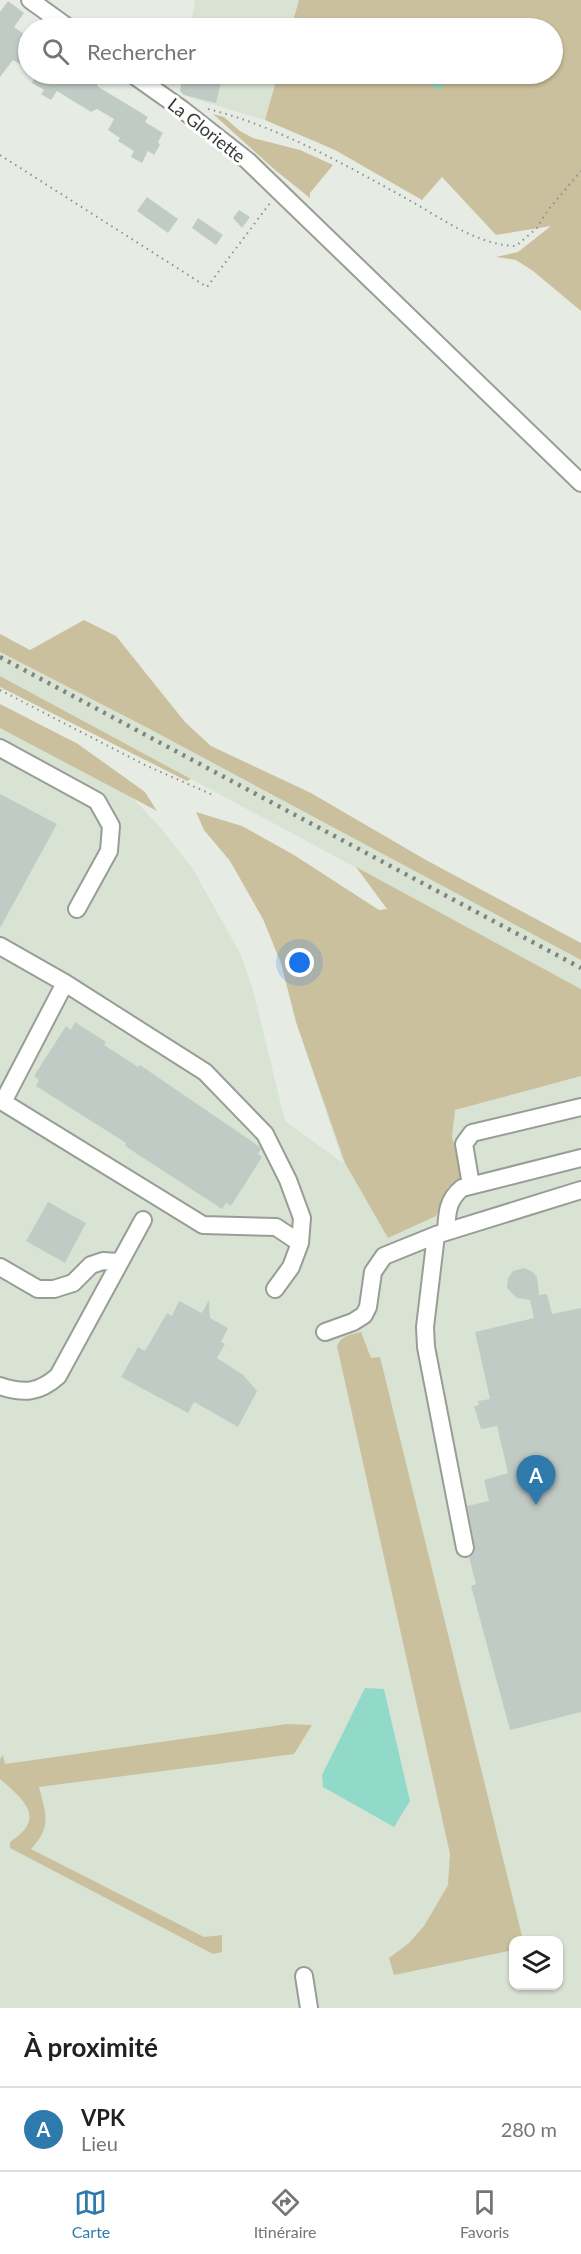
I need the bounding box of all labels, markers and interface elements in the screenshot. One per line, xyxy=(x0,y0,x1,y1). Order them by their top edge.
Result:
search box xyxy=(18,18,563,84)
icon: search xyxy=(39,35,72,68)
text: Rechercher xyxy=(87,38,196,65)
street label: La Gloriette xyxy=(164,93,250,167)
your location xyxy=(285,948,314,977)
pin: A xyxy=(516,1456,556,1505)
map controls xyxy=(509,1936,563,1990)
button: layers xyxy=(509,1936,563,1990)
text: À proximité xyxy=(24,2031,158,2063)
text: VPK xyxy=(81,2104,125,2131)
text: A xyxy=(37,2117,50,2141)
text: 280 m xyxy=(501,2117,557,2141)
text: Lieu xyxy=(81,2131,118,2155)
tab: Carte xyxy=(72,2186,110,2241)
tab: Itinéraire xyxy=(254,2186,317,2241)
tab: Favoris xyxy=(460,2186,509,2241)

